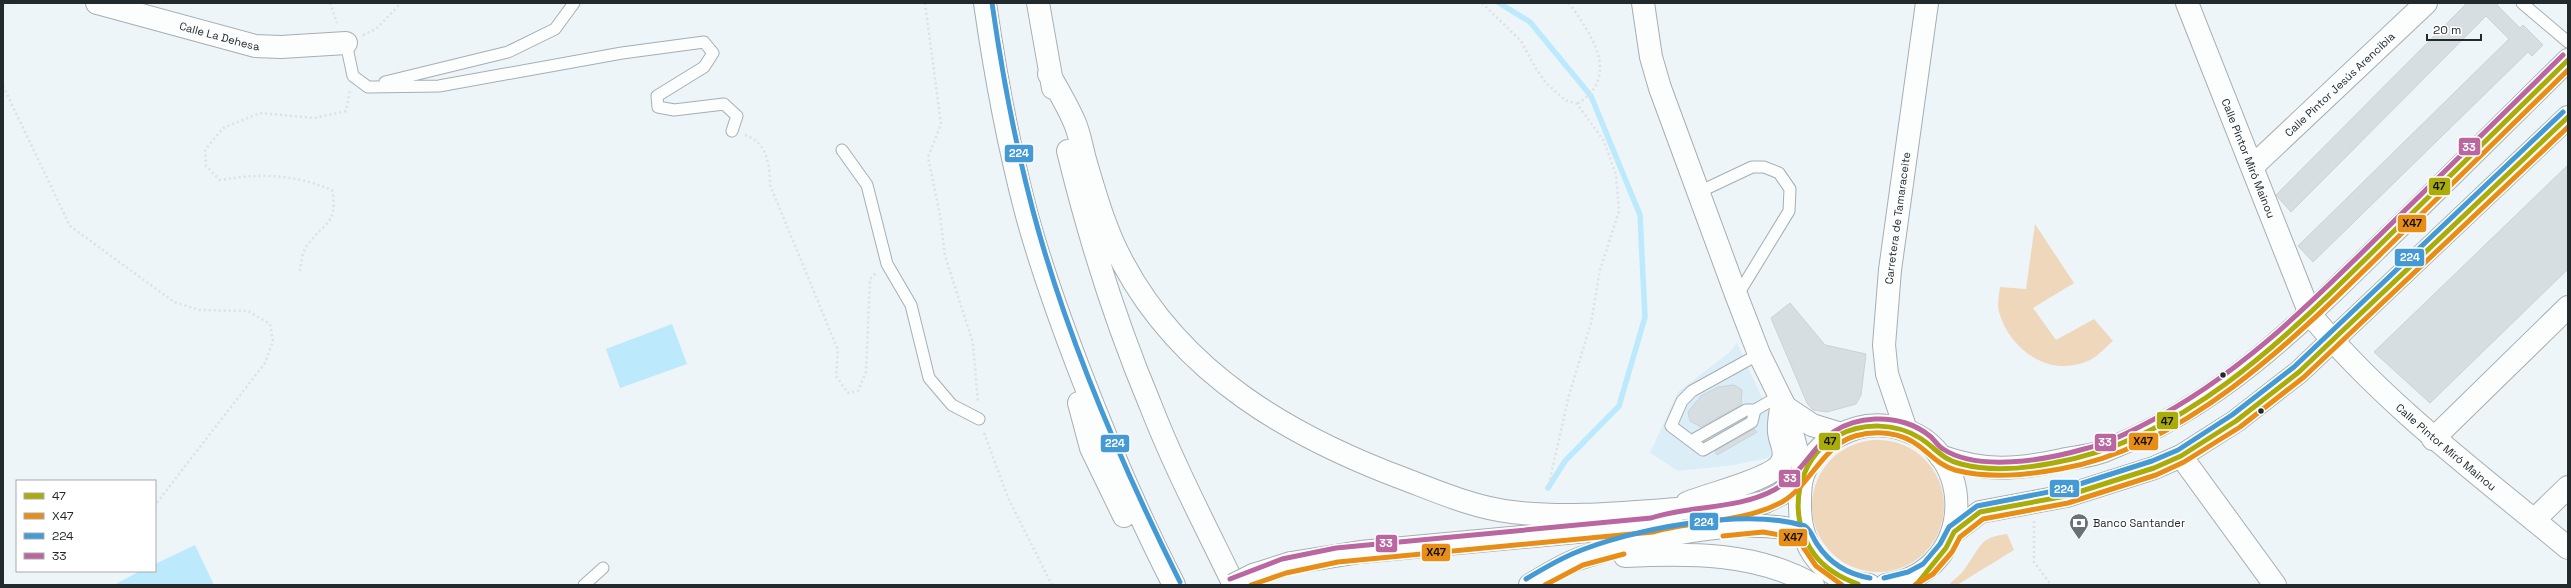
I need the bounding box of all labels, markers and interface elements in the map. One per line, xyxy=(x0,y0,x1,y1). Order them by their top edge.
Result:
scale bar xyxy=(2427,16,2481,42)
street label: Calle La Dehesa xyxy=(178,19,260,53)
text: 20 m xyxy=(2433,22,2461,38)
street label: Calle Pintor Jesús Arencibia xyxy=(2282,29,2398,140)
street label: Calle Pintor Miró Mainou xyxy=(2218,96,2278,220)
line badge: 33 xyxy=(2458,137,2481,156)
text: 33 xyxy=(2462,140,2476,154)
line badge: 224 xyxy=(1004,144,1034,163)
text: 224 xyxy=(1009,146,1029,160)
street label: Carretera de Tamaraceite xyxy=(1882,151,1913,285)
line badge: 47 xyxy=(2428,177,2451,196)
text: 47 xyxy=(2433,179,2445,193)
line badge: X47 xyxy=(2397,214,2427,233)
text: X47 xyxy=(2402,216,2422,230)
line badge: 224 xyxy=(2394,248,2425,267)
text: 224 xyxy=(2400,250,2420,264)
unlabelled marker xyxy=(2218,370,2228,380)
street label: Calle Pintor Miró Mainou xyxy=(2393,400,2499,494)
unlabelled marker xyxy=(2256,406,2266,416)
line badge: 47 xyxy=(2156,411,2179,430)
text: 47 xyxy=(2161,414,2173,428)
line badge: 47 xyxy=(1818,432,1841,451)
line badge: X47 xyxy=(2128,432,2159,451)
line badge: 33 xyxy=(2094,433,2117,452)
line badge: 224 xyxy=(1100,434,1130,453)
text: 47 xyxy=(1824,434,1836,448)
text: X47 xyxy=(2133,434,2153,448)
text: 33 xyxy=(2098,435,2112,449)
text: 224 xyxy=(1105,436,1125,450)
line badge: 33 xyxy=(1778,469,1801,488)
text: 33 xyxy=(1783,471,1797,485)
line badge: 224 xyxy=(2049,479,2080,498)
legend xyxy=(16,480,156,572)
text: 224 xyxy=(2054,482,2074,496)
text: 47 xyxy=(52,488,66,504)
text: X47 xyxy=(52,508,74,524)
line badge: 224 xyxy=(1689,512,1719,531)
bank icon: Banco Santander xyxy=(2068,512,2090,540)
text: 224 xyxy=(1694,515,1714,529)
place label: Banco Santander xyxy=(2093,516,2185,530)
text: 224 xyxy=(52,528,74,544)
line badge: X47 xyxy=(1778,528,1808,547)
text: X47 xyxy=(1783,530,1803,544)
line badge: 33 xyxy=(1375,534,1398,553)
text: 33 xyxy=(1379,536,1393,550)
line badge: X47 xyxy=(1421,543,1451,562)
text: X47 xyxy=(1426,545,1446,559)
text: 33 xyxy=(52,548,67,564)

